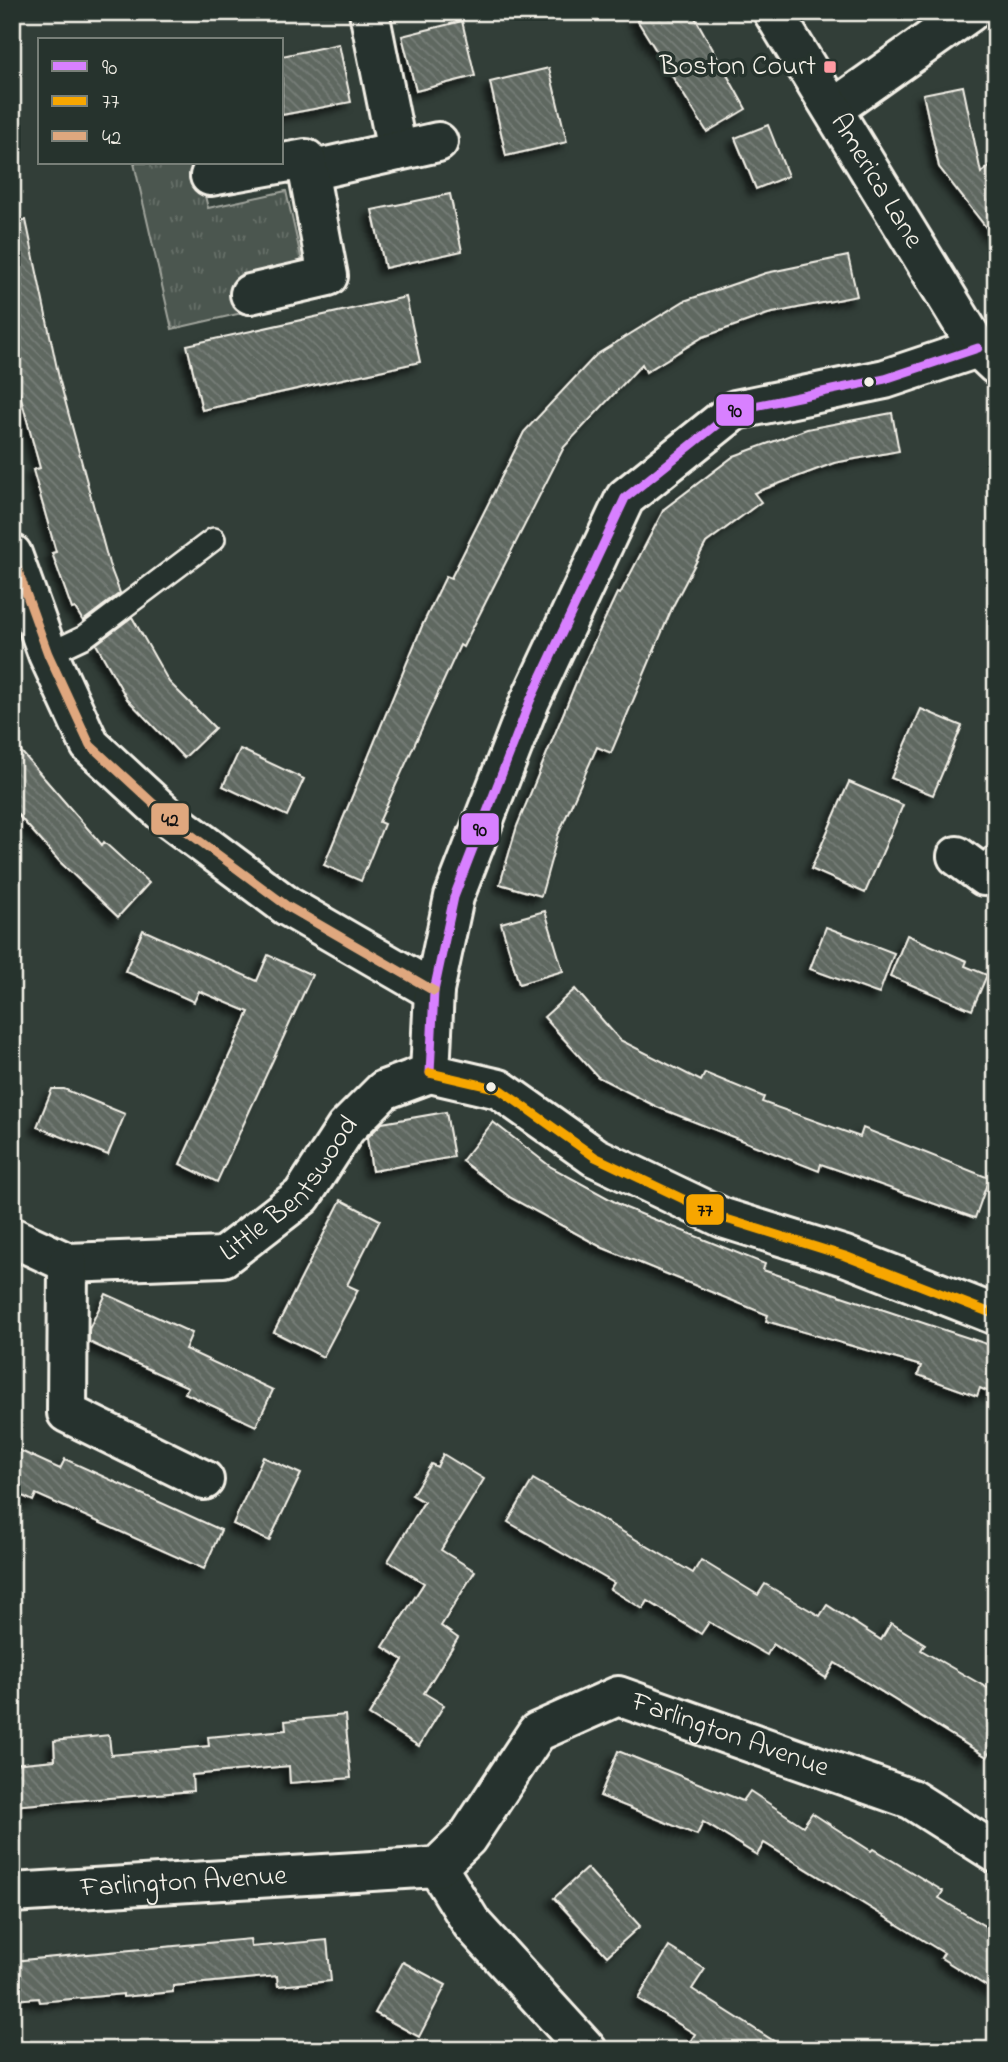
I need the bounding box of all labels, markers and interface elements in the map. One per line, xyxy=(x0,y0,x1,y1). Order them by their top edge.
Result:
legend xyxy=(38,38,284,164)
place label: Boston Court xyxy=(659,47,816,88)
text: 90 xyxy=(102,54,117,84)
marker: Boston Court xyxy=(822,59,838,75)
text: 77 xyxy=(102,88,120,118)
street label: America Lane xyxy=(819,106,933,257)
text: 42 xyxy=(102,124,121,154)
unlabelled marker xyxy=(862,375,876,389)
line badge: 90 xyxy=(715,393,755,427)
text: 90 xyxy=(727,399,743,426)
line badge: 42 xyxy=(150,802,190,836)
text: 42 xyxy=(161,808,179,835)
line badge: 90 xyxy=(460,812,500,846)
text: 90 xyxy=(472,818,488,845)
unlabelled marker xyxy=(484,1080,498,1094)
street label: Little Bentswood xyxy=(211,1106,368,1273)
line badge: 77 xyxy=(685,1193,725,1226)
text: 77 xyxy=(697,1198,713,1225)
street label: Farlington Avenue xyxy=(625,1681,835,1789)
street label: Farlington Avenue xyxy=(78,1856,289,1909)

